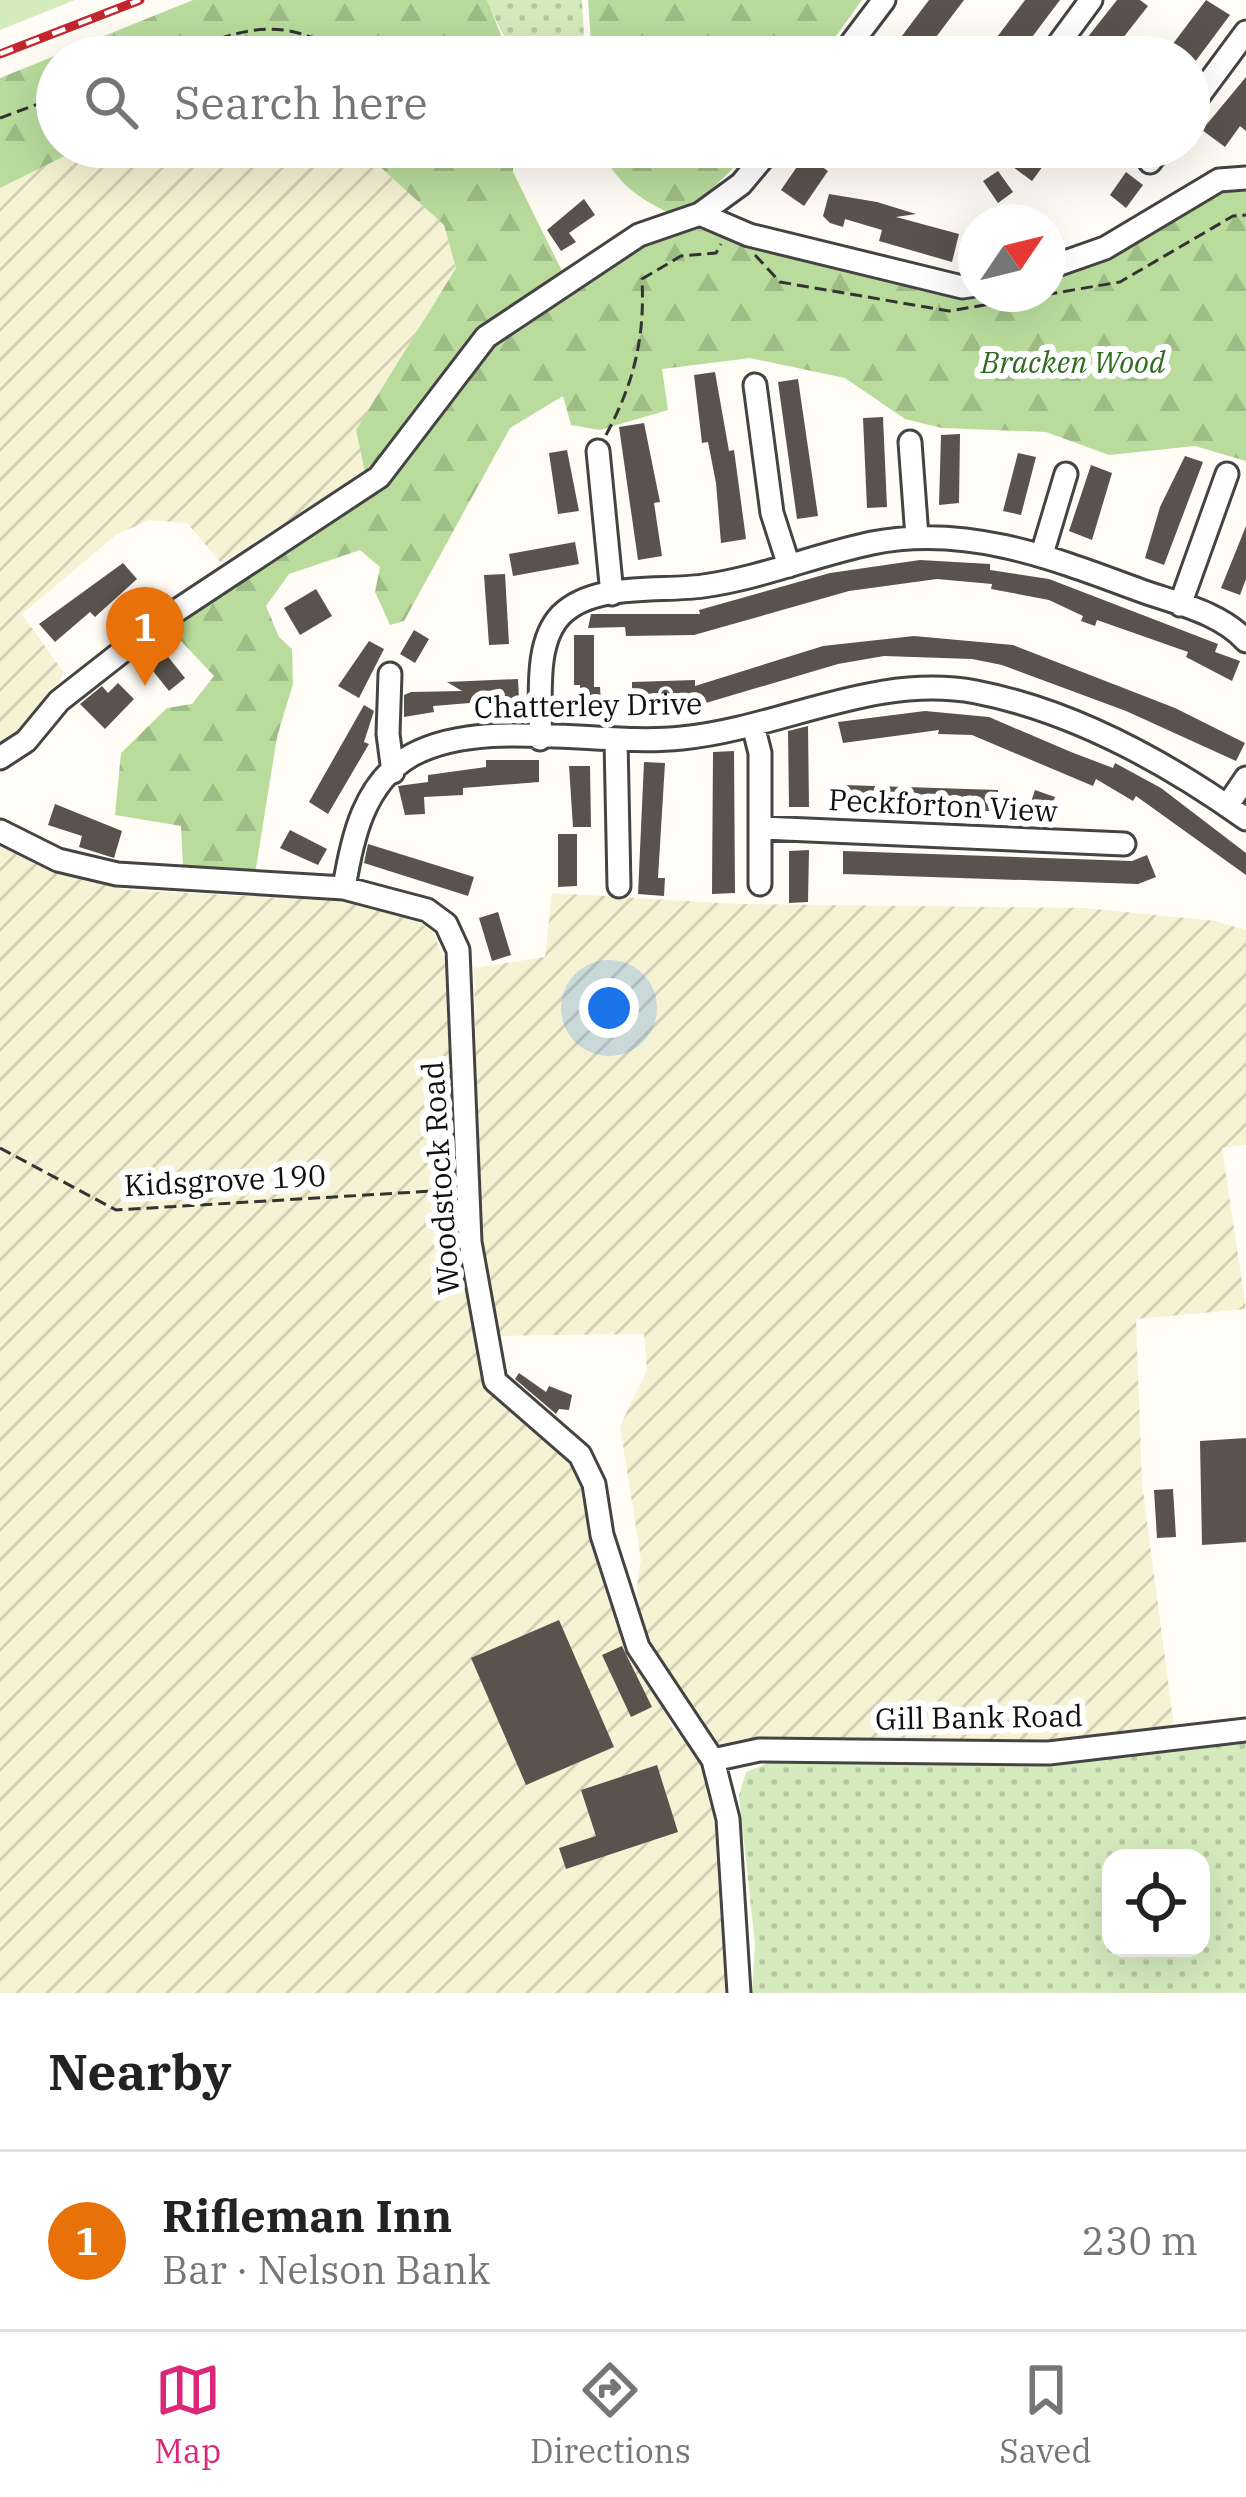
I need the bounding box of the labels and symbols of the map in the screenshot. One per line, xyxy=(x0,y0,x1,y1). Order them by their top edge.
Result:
north arrow xyxy=(958,204,1066,312)
park label: Bracken Wood xyxy=(980,342,1166,381)
pin: 1 xyxy=(106,587,184,686)
street label: Chatterley Drive xyxy=(474,683,702,726)
street label: Peckforton View xyxy=(827,779,1059,830)
your location xyxy=(579,978,639,1038)
street label: Woodstock Road xyxy=(412,1060,467,1296)
street label: Kidsgrove 190 xyxy=(123,1155,327,1204)
street label: Gill Bank Road xyxy=(875,1695,1083,1738)

